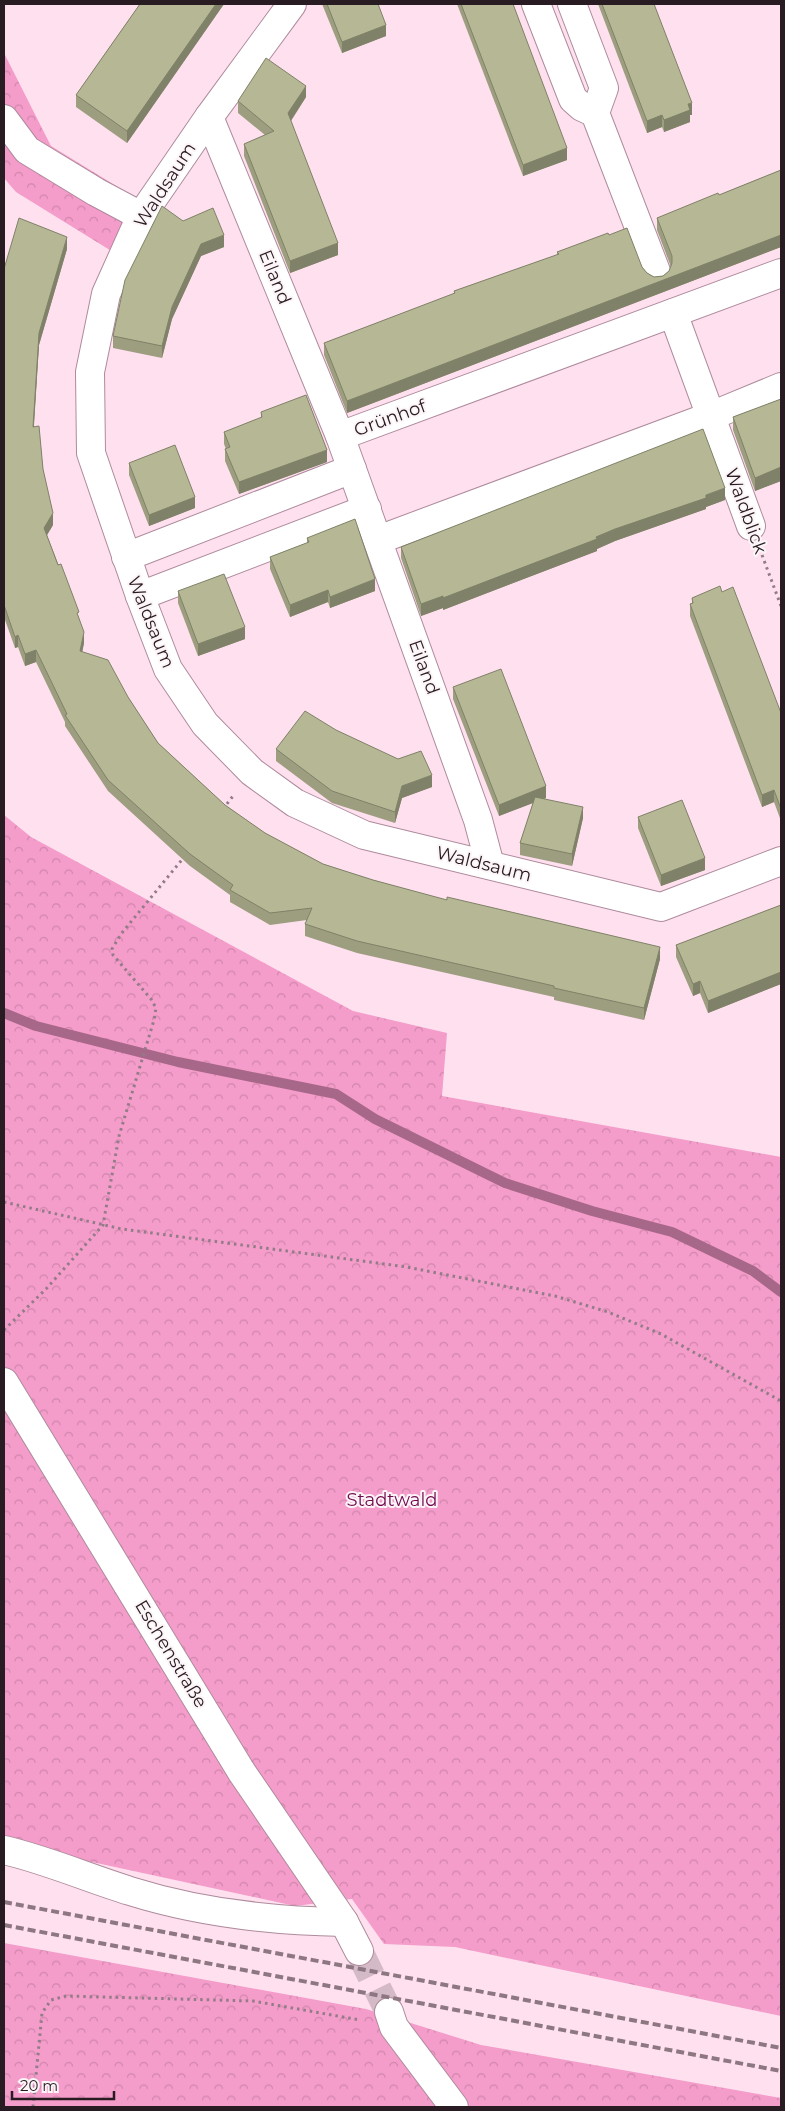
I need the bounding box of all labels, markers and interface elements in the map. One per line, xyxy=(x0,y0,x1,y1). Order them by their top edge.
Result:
street label: Waldsaum xyxy=(129,138,201,232)
street label: Eiland xyxy=(254,247,296,307)
street label: Grünhof xyxy=(351,395,430,441)
street label: Waldblick xyxy=(720,465,772,557)
street label: Waldsaum xyxy=(123,573,179,671)
street label: Eiland xyxy=(404,637,444,697)
street label: Waldsaum xyxy=(434,842,534,886)
park label: Stadtwald xyxy=(347,1489,437,1511)
street label: Eschenstraße xyxy=(130,1596,212,1712)
scale bar xyxy=(12,2068,115,2100)
text: 20 m xyxy=(20,2076,58,2095)

